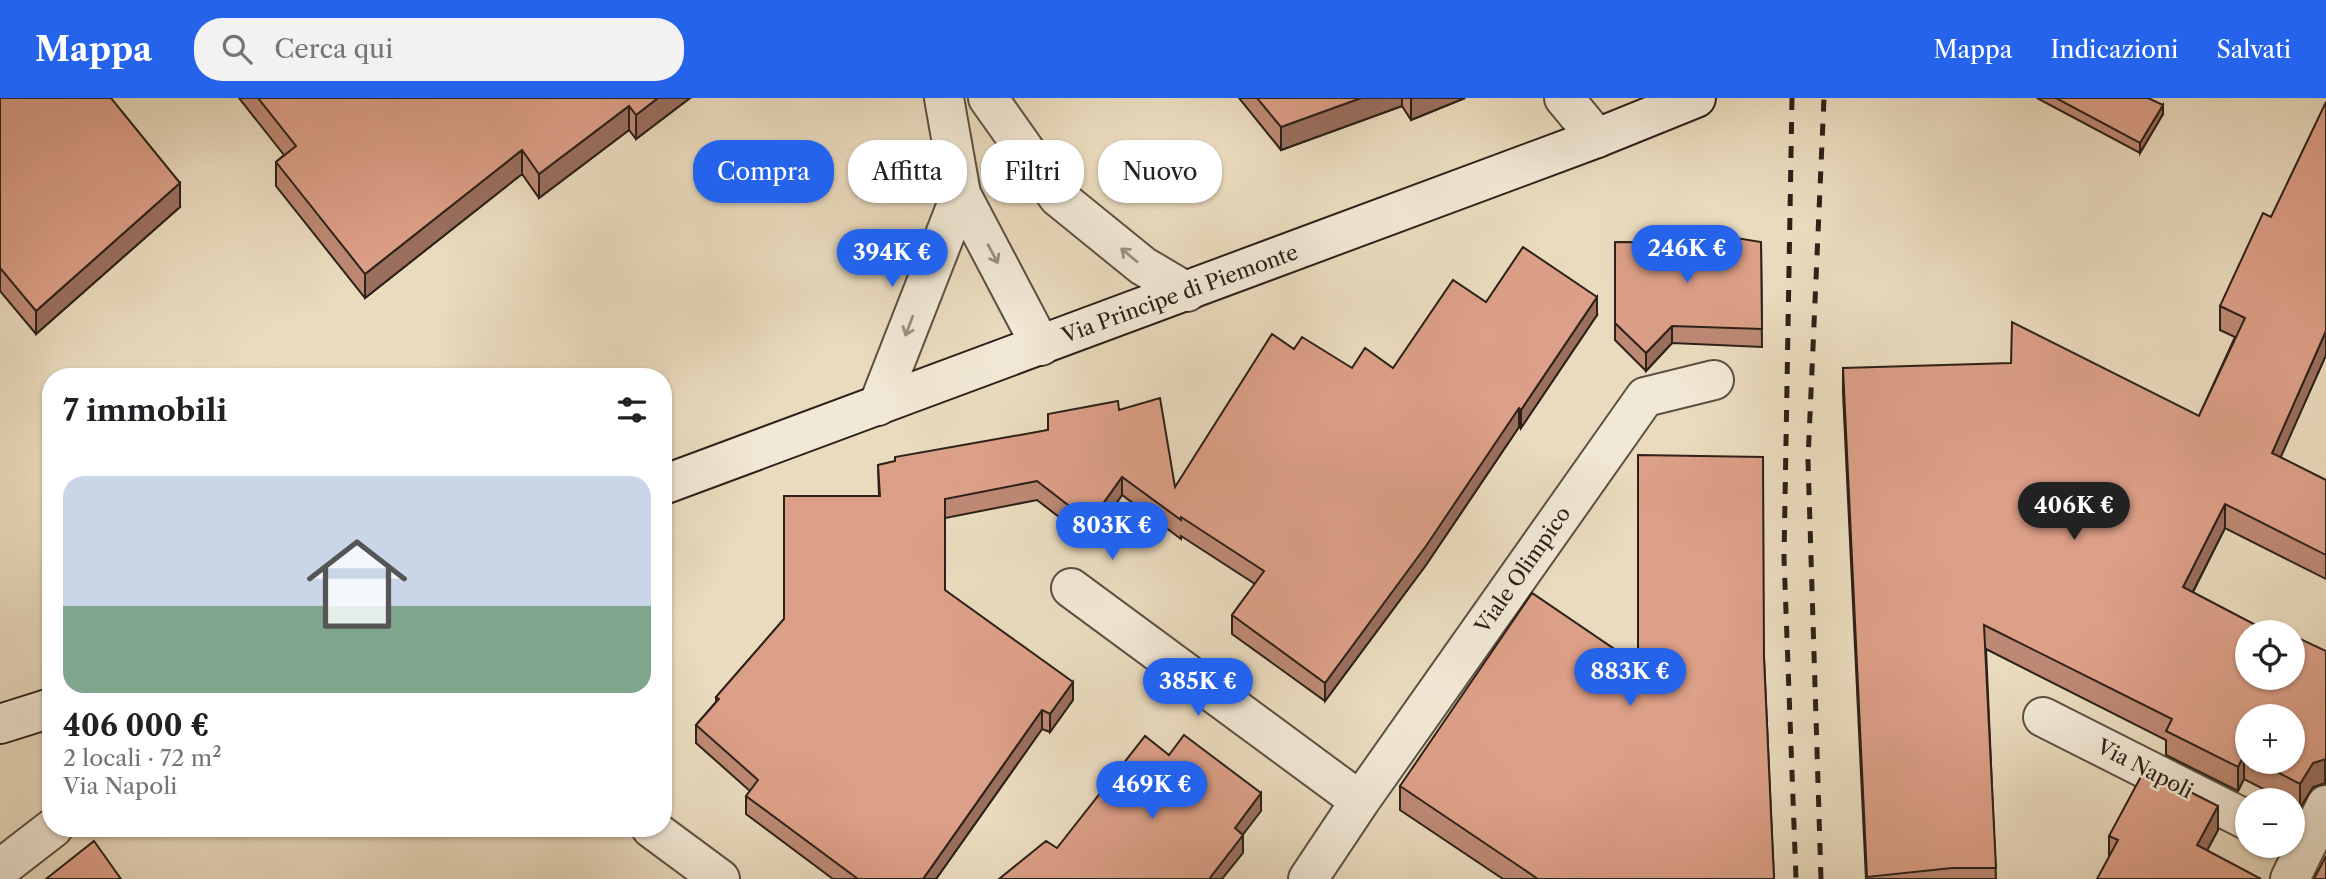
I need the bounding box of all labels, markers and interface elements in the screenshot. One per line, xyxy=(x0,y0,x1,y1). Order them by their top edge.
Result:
search box xyxy=(194,18,684,81)
text: Mappa xyxy=(35,29,152,70)
icon: search xyxy=(218,30,256,68)
text: Cerca qui xyxy=(274,33,393,65)
text: Mappa xyxy=(1933,35,2012,64)
text: Indicazioni xyxy=(2050,35,2178,64)
text: Salvati xyxy=(2216,35,2291,64)
chip: Compra xyxy=(693,140,834,203)
chip: Affitta xyxy=(848,140,967,203)
chip: Filtri xyxy=(981,140,1084,203)
chip: Nuovo xyxy=(1098,140,1222,203)
pin: 246K € xyxy=(1630,226,1744,285)
pin: 394K € xyxy=(835,230,949,289)
text: 246K € xyxy=(1647,234,1727,262)
text: 394K € xyxy=(853,238,931,266)
street label: Via Principe di Piemonte xyxy=(1057,239,1301,348)
one-way arrow xyxy=(987,243,1000,264)
one-way arrow xyxy=(1121,247,1139,263)
one-way arrow xyxy=(902,314,915,336)
icon: filters xyxy=(613,391,651,429)
text: 7 immobili xyxy=(63,392,227,429)
pin: 406K € xyxy=(2017,482,2131,542)
text: 406K € xyxy=(2034,491,2114,519)
street label: Viale Olimpico xyxy=(1469,502,1576,639)
pin: 803K € xyxy=(1055,503,1169,562)
text: 803K € xyxy=(1072,511,1152,539)
icon: home xyxy=(294,521,420,647)
map controls xyxy=(2235,620,2305,858)
button: locate xyxy=(2235,620,2305,690)
pin: 883K € xyxy=(1573,648,1687,708)
text: 883K € xyxy=(1590,657,1670,685)
pin: 385K € xyxy=(1141,658,1255,718)
text: 385K € xyxy=(1159,667,1237,695)
button: + xyxy=(2235,704,2305,774)
text: 406 000 € xyxy=(63,707,209,744)
street label: Via Napoli xyxy=(2092,733,2197,803)
text: 2 locali · 72 m² xyxy=(63,744,222,772)
pin: 469K € xyxy=(1095,762,1209,821)
text: 469K € xyxy=(1112,770,1192,798)
text: Via Napoli xyxy=(63,772,177,800)
button: − xyxy=(2235,788,2305,858)

